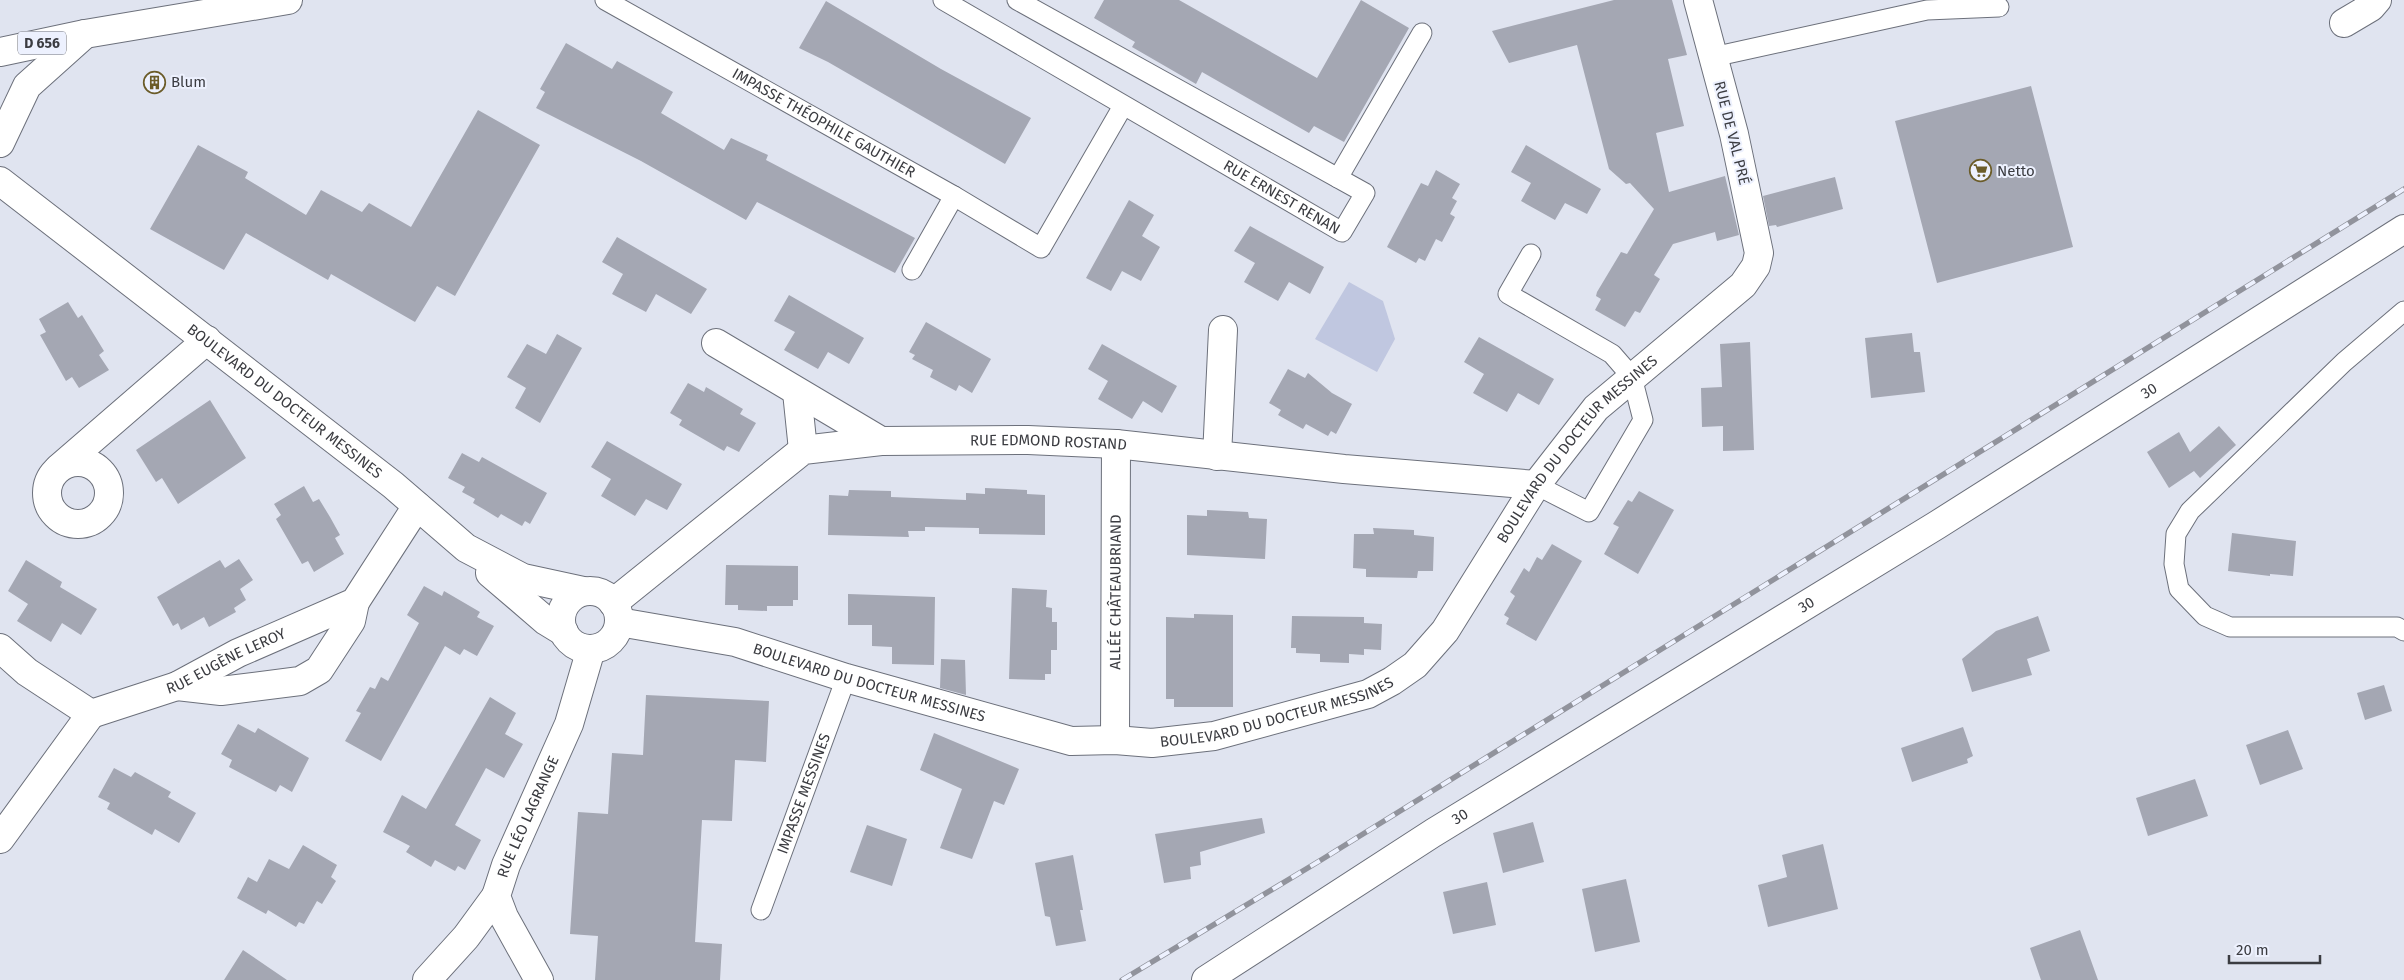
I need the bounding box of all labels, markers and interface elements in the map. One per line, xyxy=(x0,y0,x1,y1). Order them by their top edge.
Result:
road number: D 656 xyxy=(18,32,66,54)
street label: IMPASSE THÉOPHILE GAUTHIER xyxy=(729,64,919,181)
building icon: Blum xyxy=(143,70,167,94)
place label: Blum xyxy=(171,73,206,91)
street label: RUE DE VAL PRÉ xyxy=(1710,79,1754,187)
street label: RUE ERNEST RENAN xyxy=(1220,156,1343,238)
supermarket icon: Netto xyxy=(1969,159,1993,183)
place label: Netto xyxy=(1997,162,2035,180)
street label: BOULEVARD DU DOCTEUR MESSINES xyxy=(184,320,386,482)
street label: BOULEVARD DU DOCTEUR MESSINES xyxy=(1493,351,1661,546)
street label: 30 xyxy=(2137,379,2160,403)
street label: RUE EDMOND ROSTAND xyxy=(970,431,1128,454)
street label: ALLÉE CHÂTEAUBRIAND xyxy=(1106,514,1125,670)
street label: 30 xyxy=(1795,593,1818,617)
street label: RUE EUGÈNE LEROY xyxy=(164,624,289,698)
street label: BOULEVARD DU DOCTEUR MESSINES xyxy=(751,639,988,726)
street label: BOULEVARD DU DOCTEUR MESSINES xyxy=(1159,673,1397,751)
street label: IMPASSE MESSINES xyxy=(773,731,834,856)
street label: RUE LÉO LAGRANGE xyxy=(493,753,563,880)
street label: 30 xyxy=(1448,805,1471,828)
scale bar xyxy=(2229,932,2320,964)
text: 20 m xyxy=(2236,941,2269,959)

